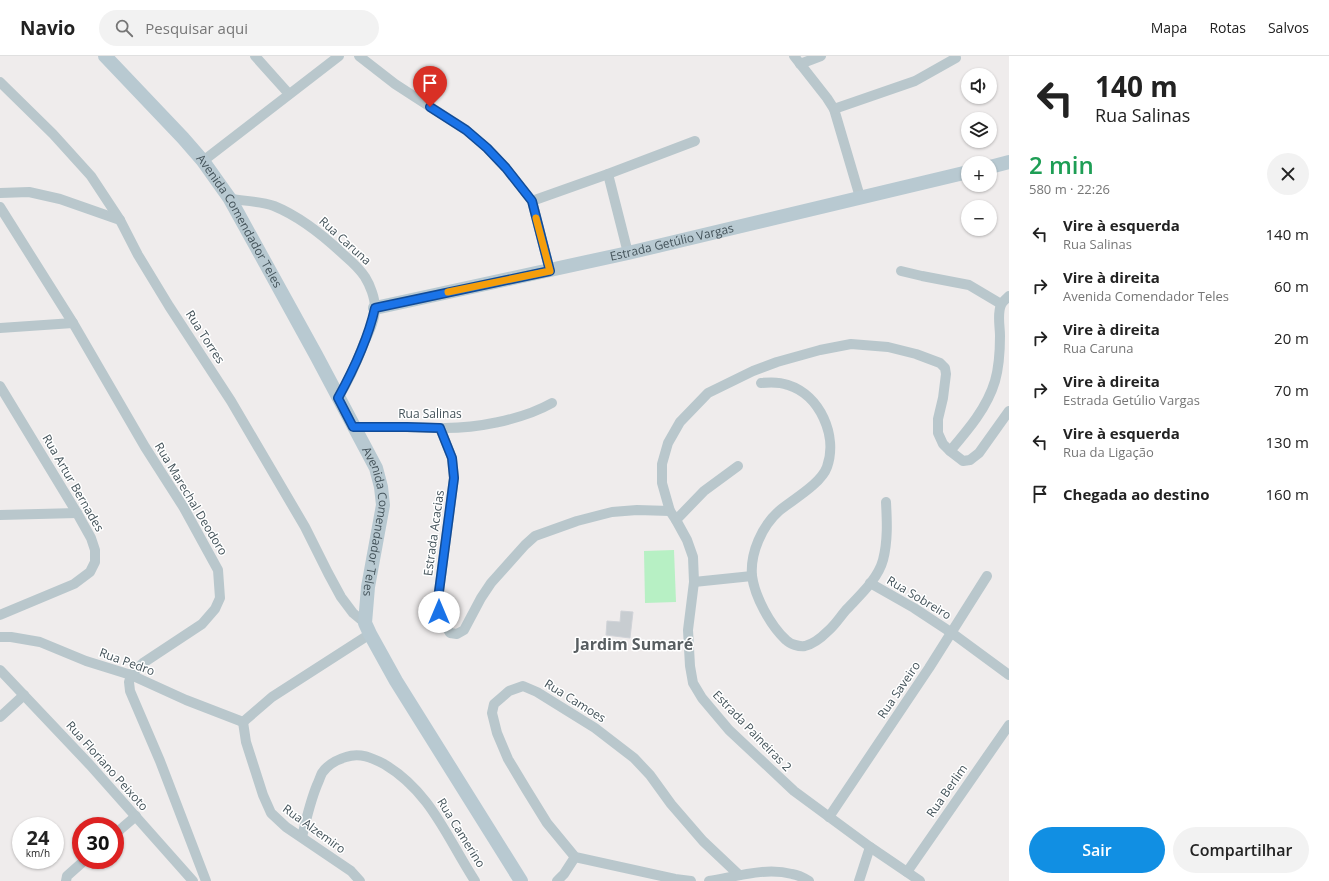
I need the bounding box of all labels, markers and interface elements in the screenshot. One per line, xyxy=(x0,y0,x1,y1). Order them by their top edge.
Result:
search box xyxy=(99,10,379,46)
text: Navio xyxy=(20,15,75,41)
icon: search xyxy=(113,17,135,39)
text: Pesquisar aqui xyxy=(145,18,248,38)
text: Mapa xyxy=(1151,18,1187,37)
text: Rotas xyxy=(1209,18,1246,37)
text: Salvos xyxy=(1268,18,1309,37)
pin xyxy=(413,66,447,107)
text: 140 m xyxy=(1095,67,1178,105)
map controls xyxy=(961,68,997,236)
button: sound xyxy=(961,68,997,104)
icon: arrive xyxy=(419,72,441,94)
icon: left xyxy=(1029,72,1081,124)
text: Rua Salinas xyxy=(1095,103,1190,127)
button: layers xyxy=(961,112,997,148)
text: 2 min xyxy=(1029,148,1094,181)
street label: Avenida Comendador Teles xyxy=(193,150,286,291)
button: close xyxy=(1267,153,1309,195)
button: + xyxy=(961,156,997,192)
text: 580 m · 22:26 xyxy=(1029,180,1110,198)
button: − xyxy=(961,200,997,236)
street label: Rua Caruna xyxy=(315,213,375,269)
text: Vire à esquerda xyxy=(1063,215,1180,235)
street label: Estrada Getúlio Vargas xyxy=(608,219,736,265)
icon: left xyxy=(1029,223,1051,245)
text: 140 m xyxy=(1265,224,1309,244)
text: Rua Salinas xyxy=(1063,235,1132,253)
text: Vire à direita xyxy=(1063,267,1160,287)
icon: right xyxy=(1029,275,1051,297)
text: 60 m xyxy=(1274,276,1309,296)
text: Avenida Comendador Teles xyxy=(1063,287,1229,305)
street label: Rua Torres xyxy=(182,307,229,367)
text: Vire à direita xyxy=(1063,319,1160,339)
icon: right xyxy=(1029,327,1051,349)
text: 20 m xyxy=(1274,328,1309,348)
text: Rua Caruna xyxy=(1063,339,1134,357)
text: Vire à direita xyxy=(1063,371,1160,391)
icon: right xyxy=(1029,379,1051,401)
text: 70 m xyxy=(1274,380,1309,400)
text: Estrada Getúlio Vargas xyxy=(1063,391,1200,409)
street label: Rua Salinas xyxy=(398,405,462,422)
text: Vire à esquerda xyxy=(1063,423,1180,443)
street label: Rua Artur Bernades xyxy=(39,431,108,535)
icon: left xyxy=(1029,431,1051,453)
text: 130 m xyxy=(1265,432,1309,452)
street label: Rua Marechal Deodoro xyxy=(151,439,232,558)
street label: Avenida Comendador Teles xyxy=(358,443,392,597)
text: Rua da Ligação xyxy=(1063,443,1154,461)
icon: arrive xyxy=(1029,483,1051,505)
text: Chegada ao destino xyxy=(1063,484,1210,504)
text: 160 m xyxy=(1265,484,1309,504)
street label: Estrada Acacias xyxy=(419,489,448,577)
street label: Rua Sobreiro xyxy=(884,572,955,624)
position arrow xyxy=(418,591,460,633)
district label: Jardim Sumaré xyxy=(573,633,693,655)
street label: Rua Pedro xyxy=(97,644,157,679)
street label: Rua Saveiro xyxy=(873,658,924,722)
street label: Rua Camoes xyxy=(541,675,610,726)
street label: Estrada Paineiras 2 xyxy=(709,686,796,775)
street label: Rua Floriano Peixoto xyxy=(62,717,152,814)
street label: Rua Berlim xyxy=(922,761,971,821)
street label: Rua Camerino xyxy=(433,795,490,871)
street label: Rua Alzemiro xyxy=(279,800,349,857)
speed limit sign: 30 xyxy=(72,817,124,869)
text: 24 xyxy=(27,824,49,851)
button: Sair xyxy=(1029,827,1165,873)
button: Compartilhar xyxy=(1173,827,1309,873)
text: km/h xyxy=(26,846,50,860)

